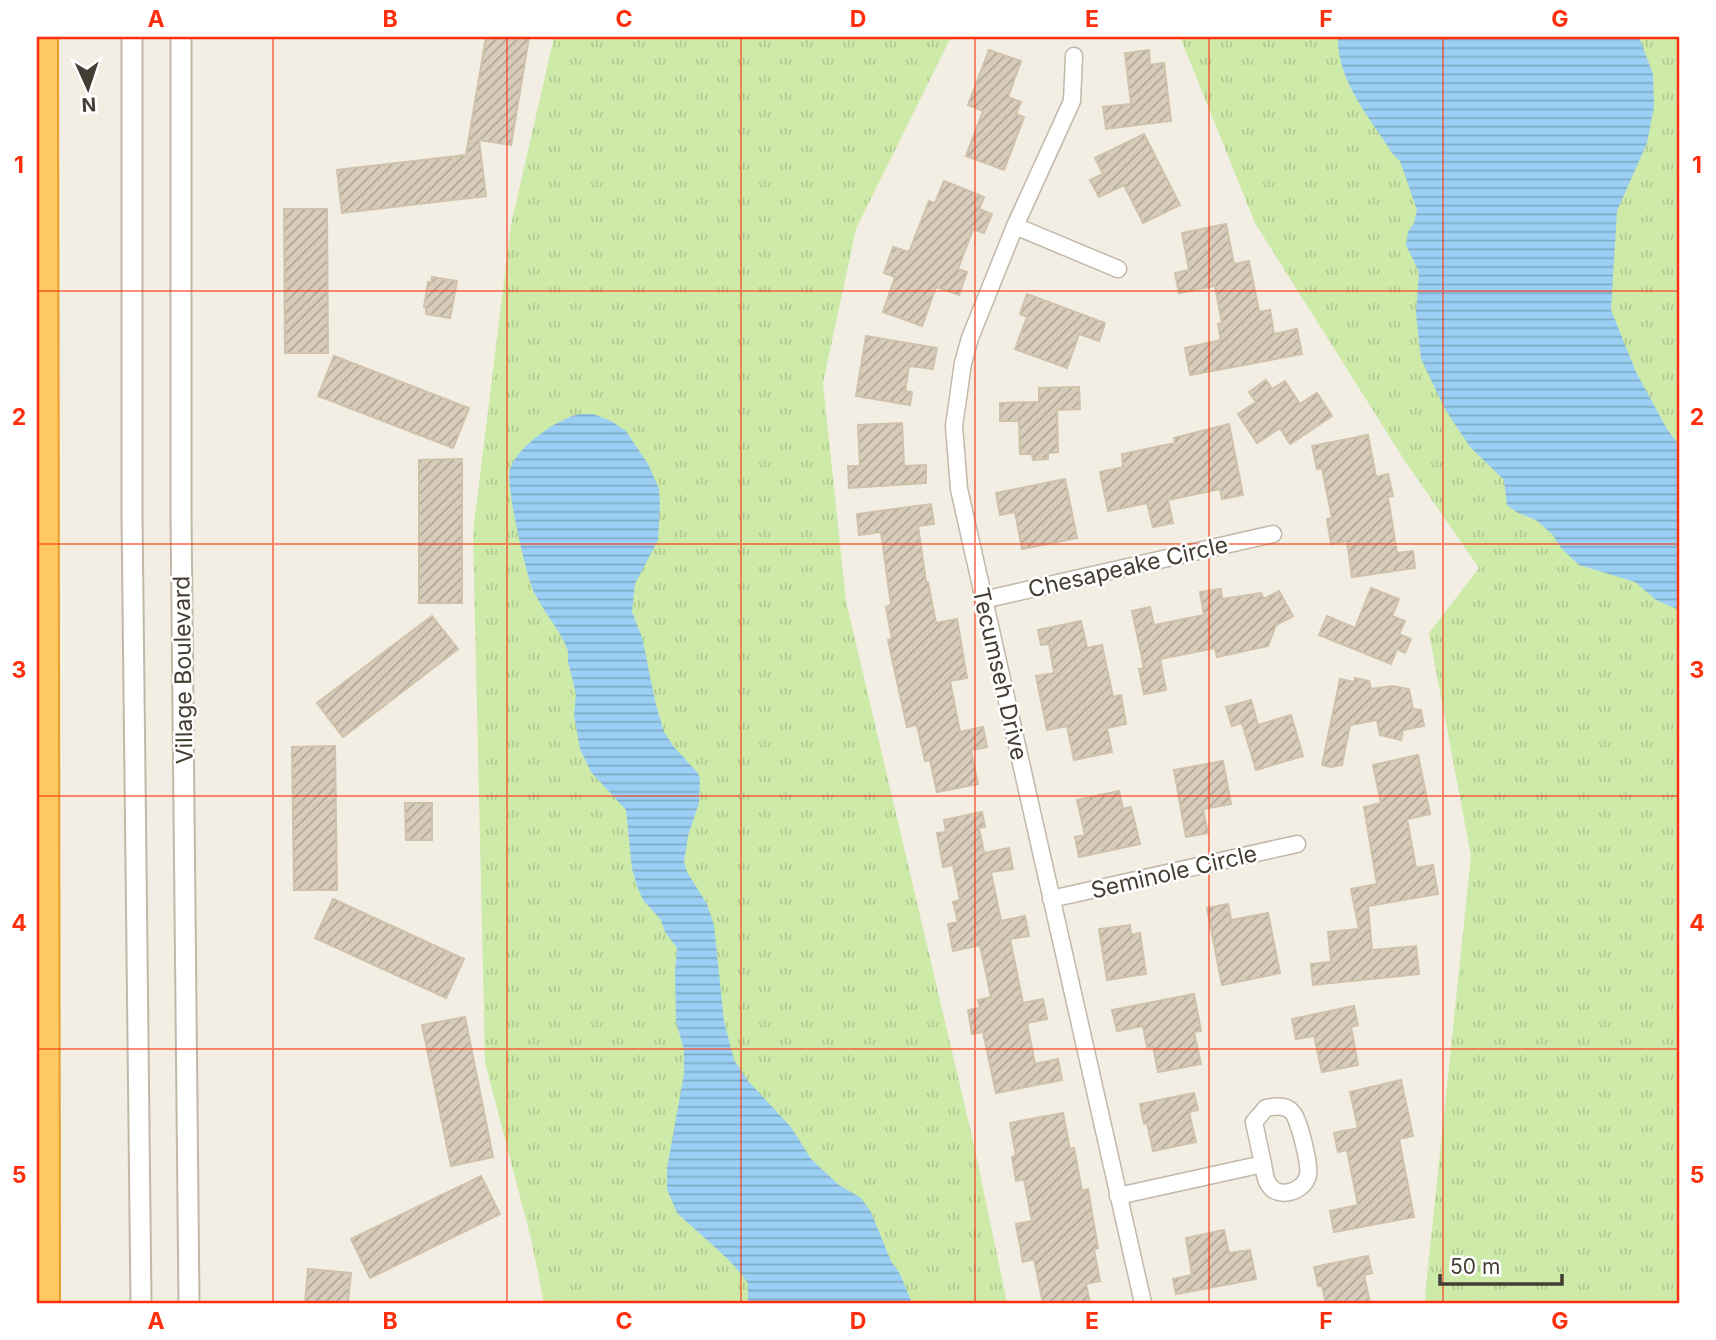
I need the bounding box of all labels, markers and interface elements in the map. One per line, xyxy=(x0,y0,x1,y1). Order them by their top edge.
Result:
text: A xyxy=(147,5,165,33)
text: B xyxy=(382,5,398,33)
text: C xyxy=(615,5,633,33)
text: D xyxy=(850,5,866,33)
text: E xyxy=(1085,5,1099,33)
text: F xyxy=(1319,5,1333,33)
text: G xyxy=(1551,5,1569,33)
north arrow xyxy=(52,52,122,122)
text: N xyxy=(81,93,97,116)
text: 1 xyxy=(14,151,24,179)
text: 1 xyxy=(1692,151,1702,179)
text: 2 xyxy=(12,403,26,431)
text: 2 xyxy=(1690,403,1704,431)
street label: Chesapeake Circle xyxy=(1025,530,1231,604)
street label: Village Boulevard xyxy=(167,575,199,765)
street label: Tecumseh Drive xyxy=(967,585,1033,763)
text: 3 xyxy=(12,656,26,684)
text: 3 xyxy=(1690,656,1704,684)
street label: Seminole Circle xyxy=(1088,839,1260,905)
text: 4 xyxy=(11,909,27,937)
text: 4 xyxy=(1689,909,1705,937)
text: 5 xyxy=(12,1161,26,1189)
text: 5 xyxy=(1690,1161,1704,1189)
scale bar xyxy=(1440,1242,1562,1286)
text: 50 m xyxy=(1450,1254,1500,1279)
text: A xyxy=(147,1307,165,1335)
text: B xyxy=(382,1307,398,1335)
text: C xyxy=(615,1307,633,1335)
text: D xyxy=(850,1307,866,1335)
text: E xyxy=(1085,1307,1099,1335)
text: F xyxy=(1319,1307,1333,1335)
text: G xyxy=(1551,1307,1569,1335)

